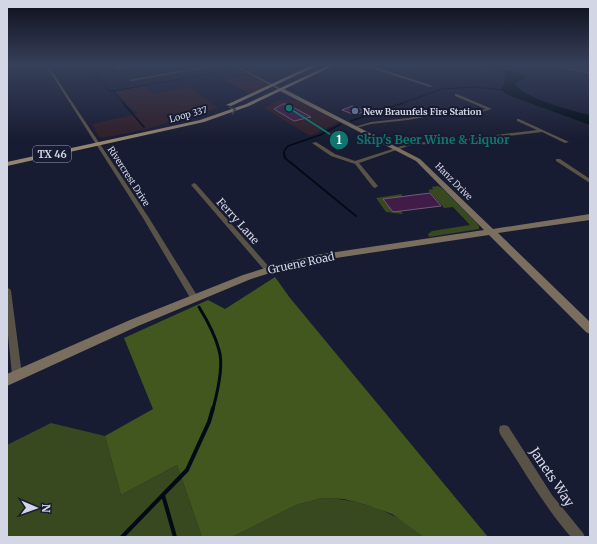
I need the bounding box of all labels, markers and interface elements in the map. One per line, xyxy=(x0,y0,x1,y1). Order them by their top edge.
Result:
street label: Loop 337 xyxy=(168,104,208,124)
marker: New Braunfels Fire Station xyxy=(350,106,360,116)
place label: New Braunfels Fire Station xyxy=(363,106,482,117)
one-way arrow xyxy=(229,107,236,115)
callout: Skip's Beer Wine & Liquor xyxy=(329,128,518,152)
text: 1 xyxy=(336,132,342,147)
text: Skip's Beer Wine & Liquor xyxy=(357,132,510,147)
street label: Rivercrest Drive xyxy=(106,144,153,208)
road number: TX 46 xyxy=(33,146,71,162)
street label: Hanz Drive xyxy=(433,160,475,202)
street label: Ferry Lane xyxy=(214,195,263,247)
street label: Gruene Road xyxy=(266,249,336,277)
street label: Janets Way xyxy=(525,443,578,510)
north arrow xyxy=(16,488,56,528)
text: N xyxy=(39,504,53,513)

